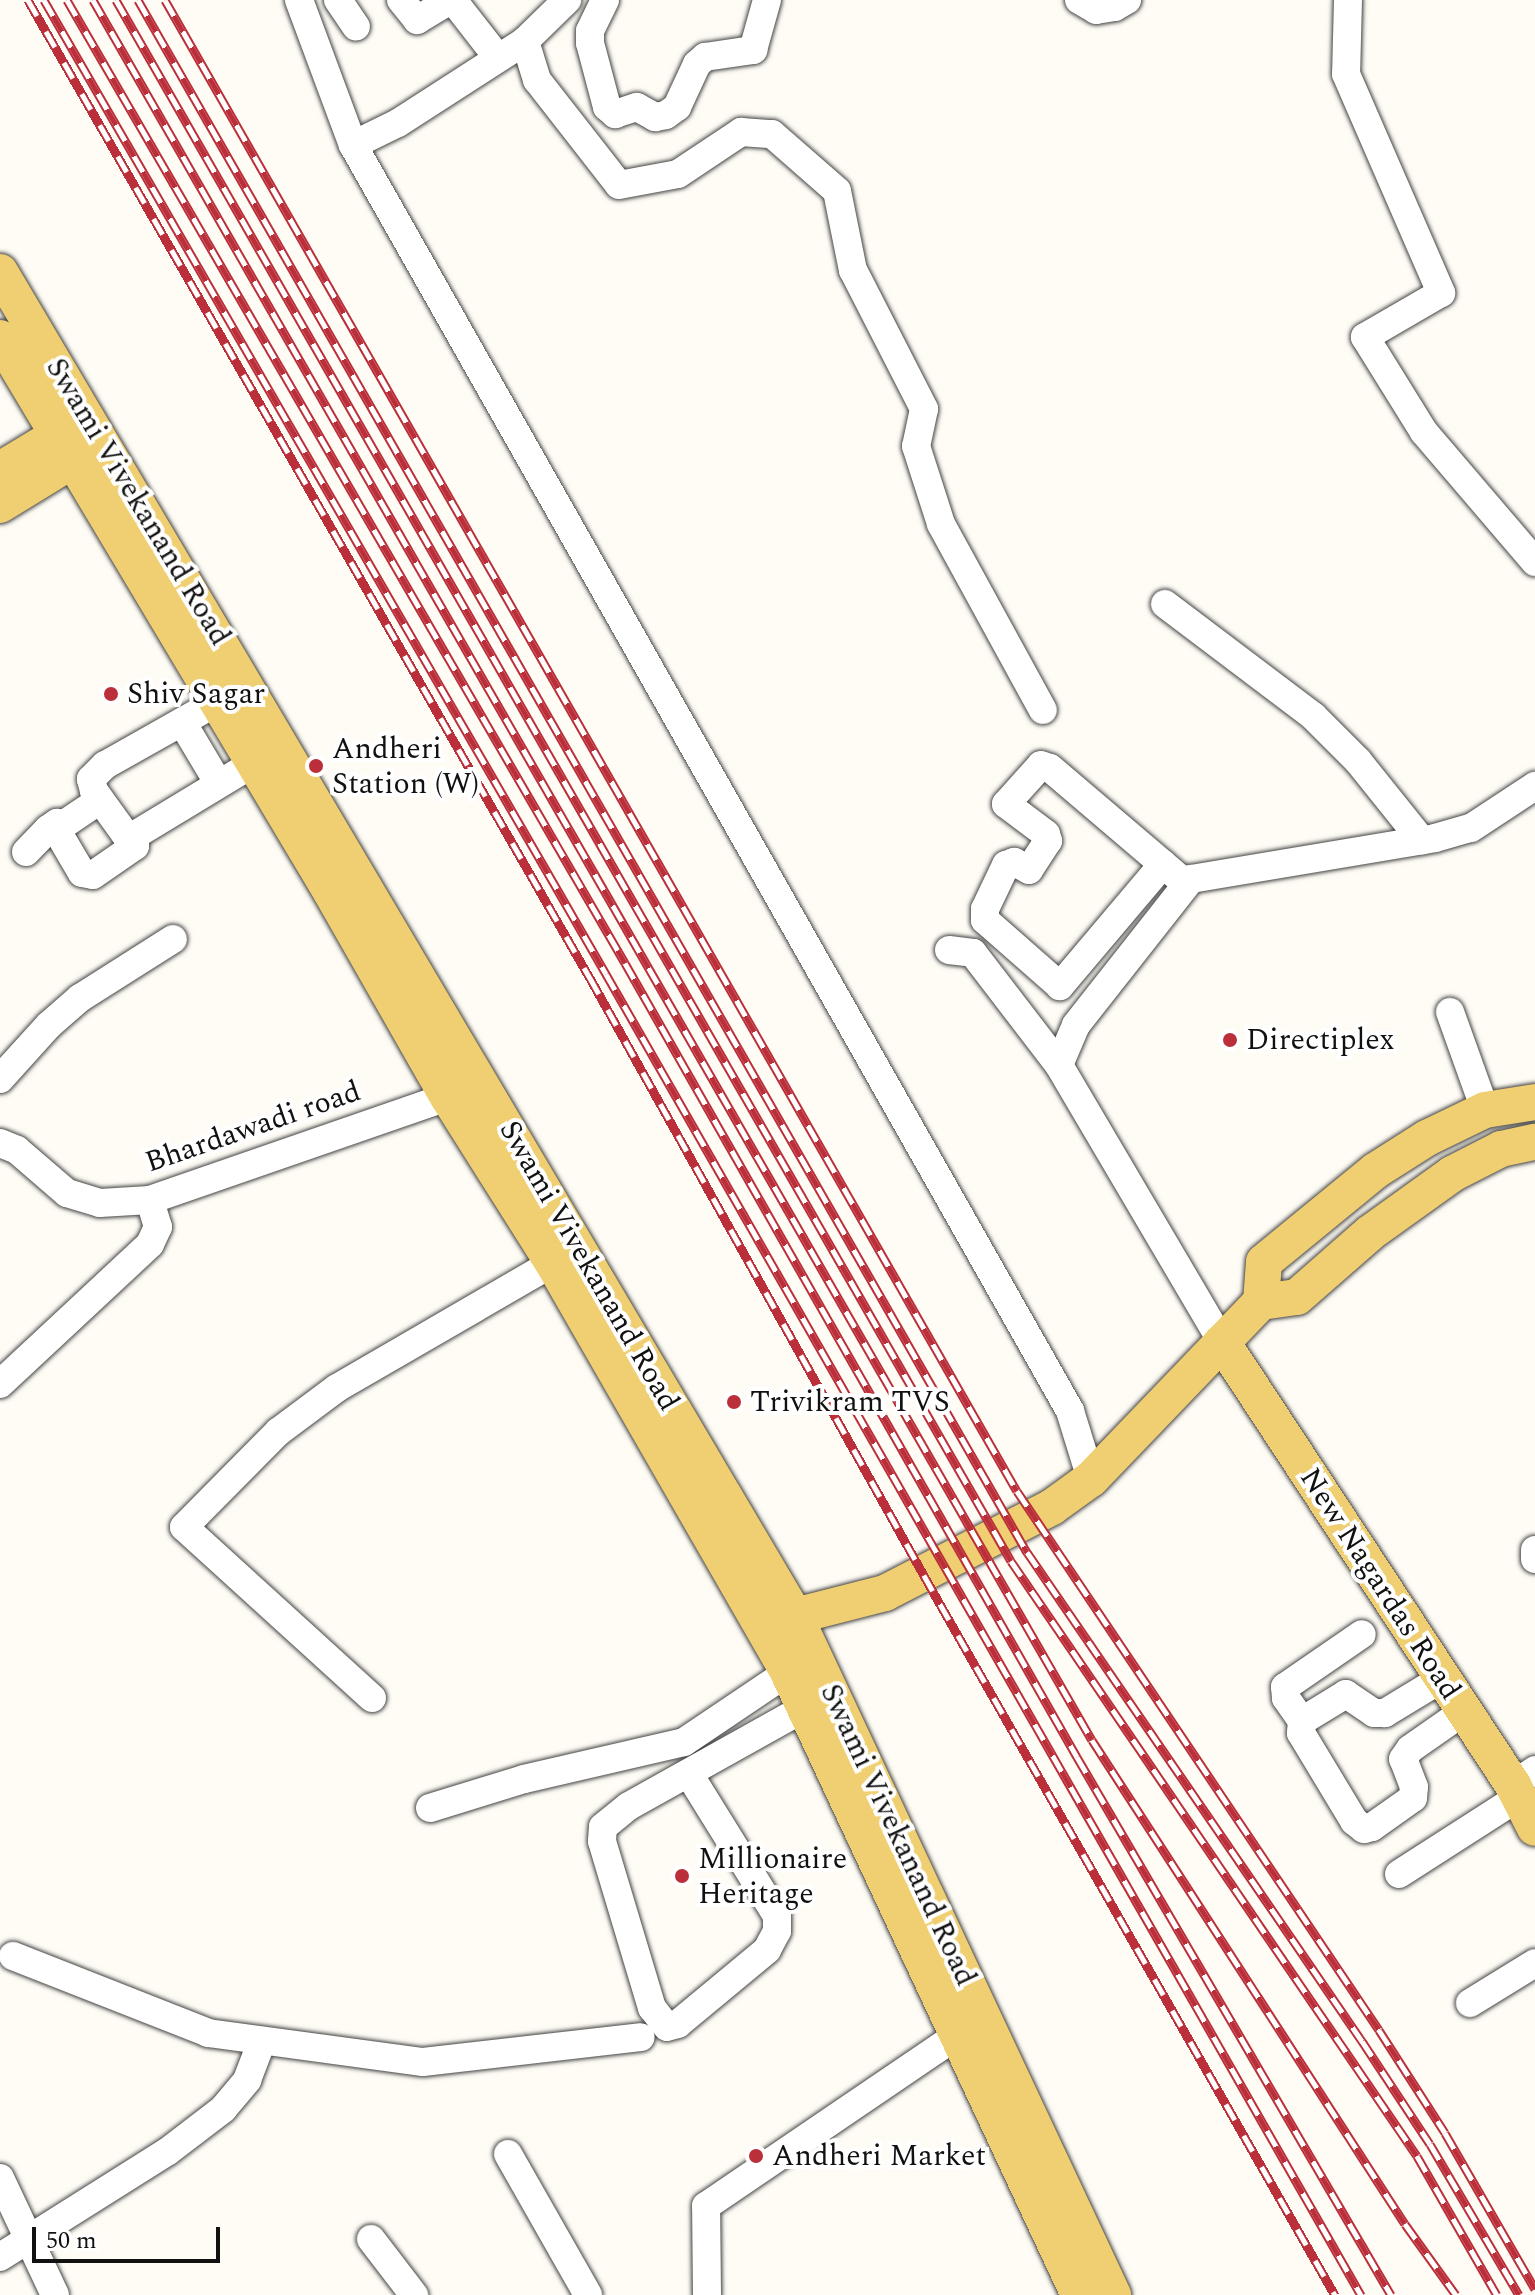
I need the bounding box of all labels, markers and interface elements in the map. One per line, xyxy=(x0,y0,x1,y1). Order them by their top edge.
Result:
street label: Swami Vivekanand Road xyxy=(38,352,238,652)
place label: Shiv Sagar xyxy=(127,676,265,712)
marker: Shiv Sagar xyxy=(102,685,120,703)
place label: Andheri Station (W) xyxy=(332,731,479,802)
marker: Andheri Station (W) xyxy=(307,757,325,775)
place label: Directiplex xyxy=(1246,1022,1394,1058)
marker: Directiplex xyxy=(1221,1031,1239,1049)
street label: Bhardawadi road xyxy=(141,1073,365,1181)
street label: Swami Vivekanand Road xyxy=(491,1114,687,1418)
place label: Trivikram TVS xyxy=(750,1384,950,1420)
marker: Trivikram TVS xyxy=(725,1393,743,1411)
street label: New Nagardas Road xyxy=(1292,1461,1468,1707)
street label: Swami Vivekanand Road xyxy=(812,1678,984,1992)
place label: Millionaire Heritage xyxy=(698,1841,847,1912)
marker: Millionaire Heritage xyxy=(673,1867,691,1885)
place label: Andheri Market xyxy=(772,2138,986,2174)
marker: Andheri Market xyxy=(747,2147,765,2165)
scale bar xyxy=(36,2211,224,2261)
text: 50 m xyxy=(46,2223,97,2259)

